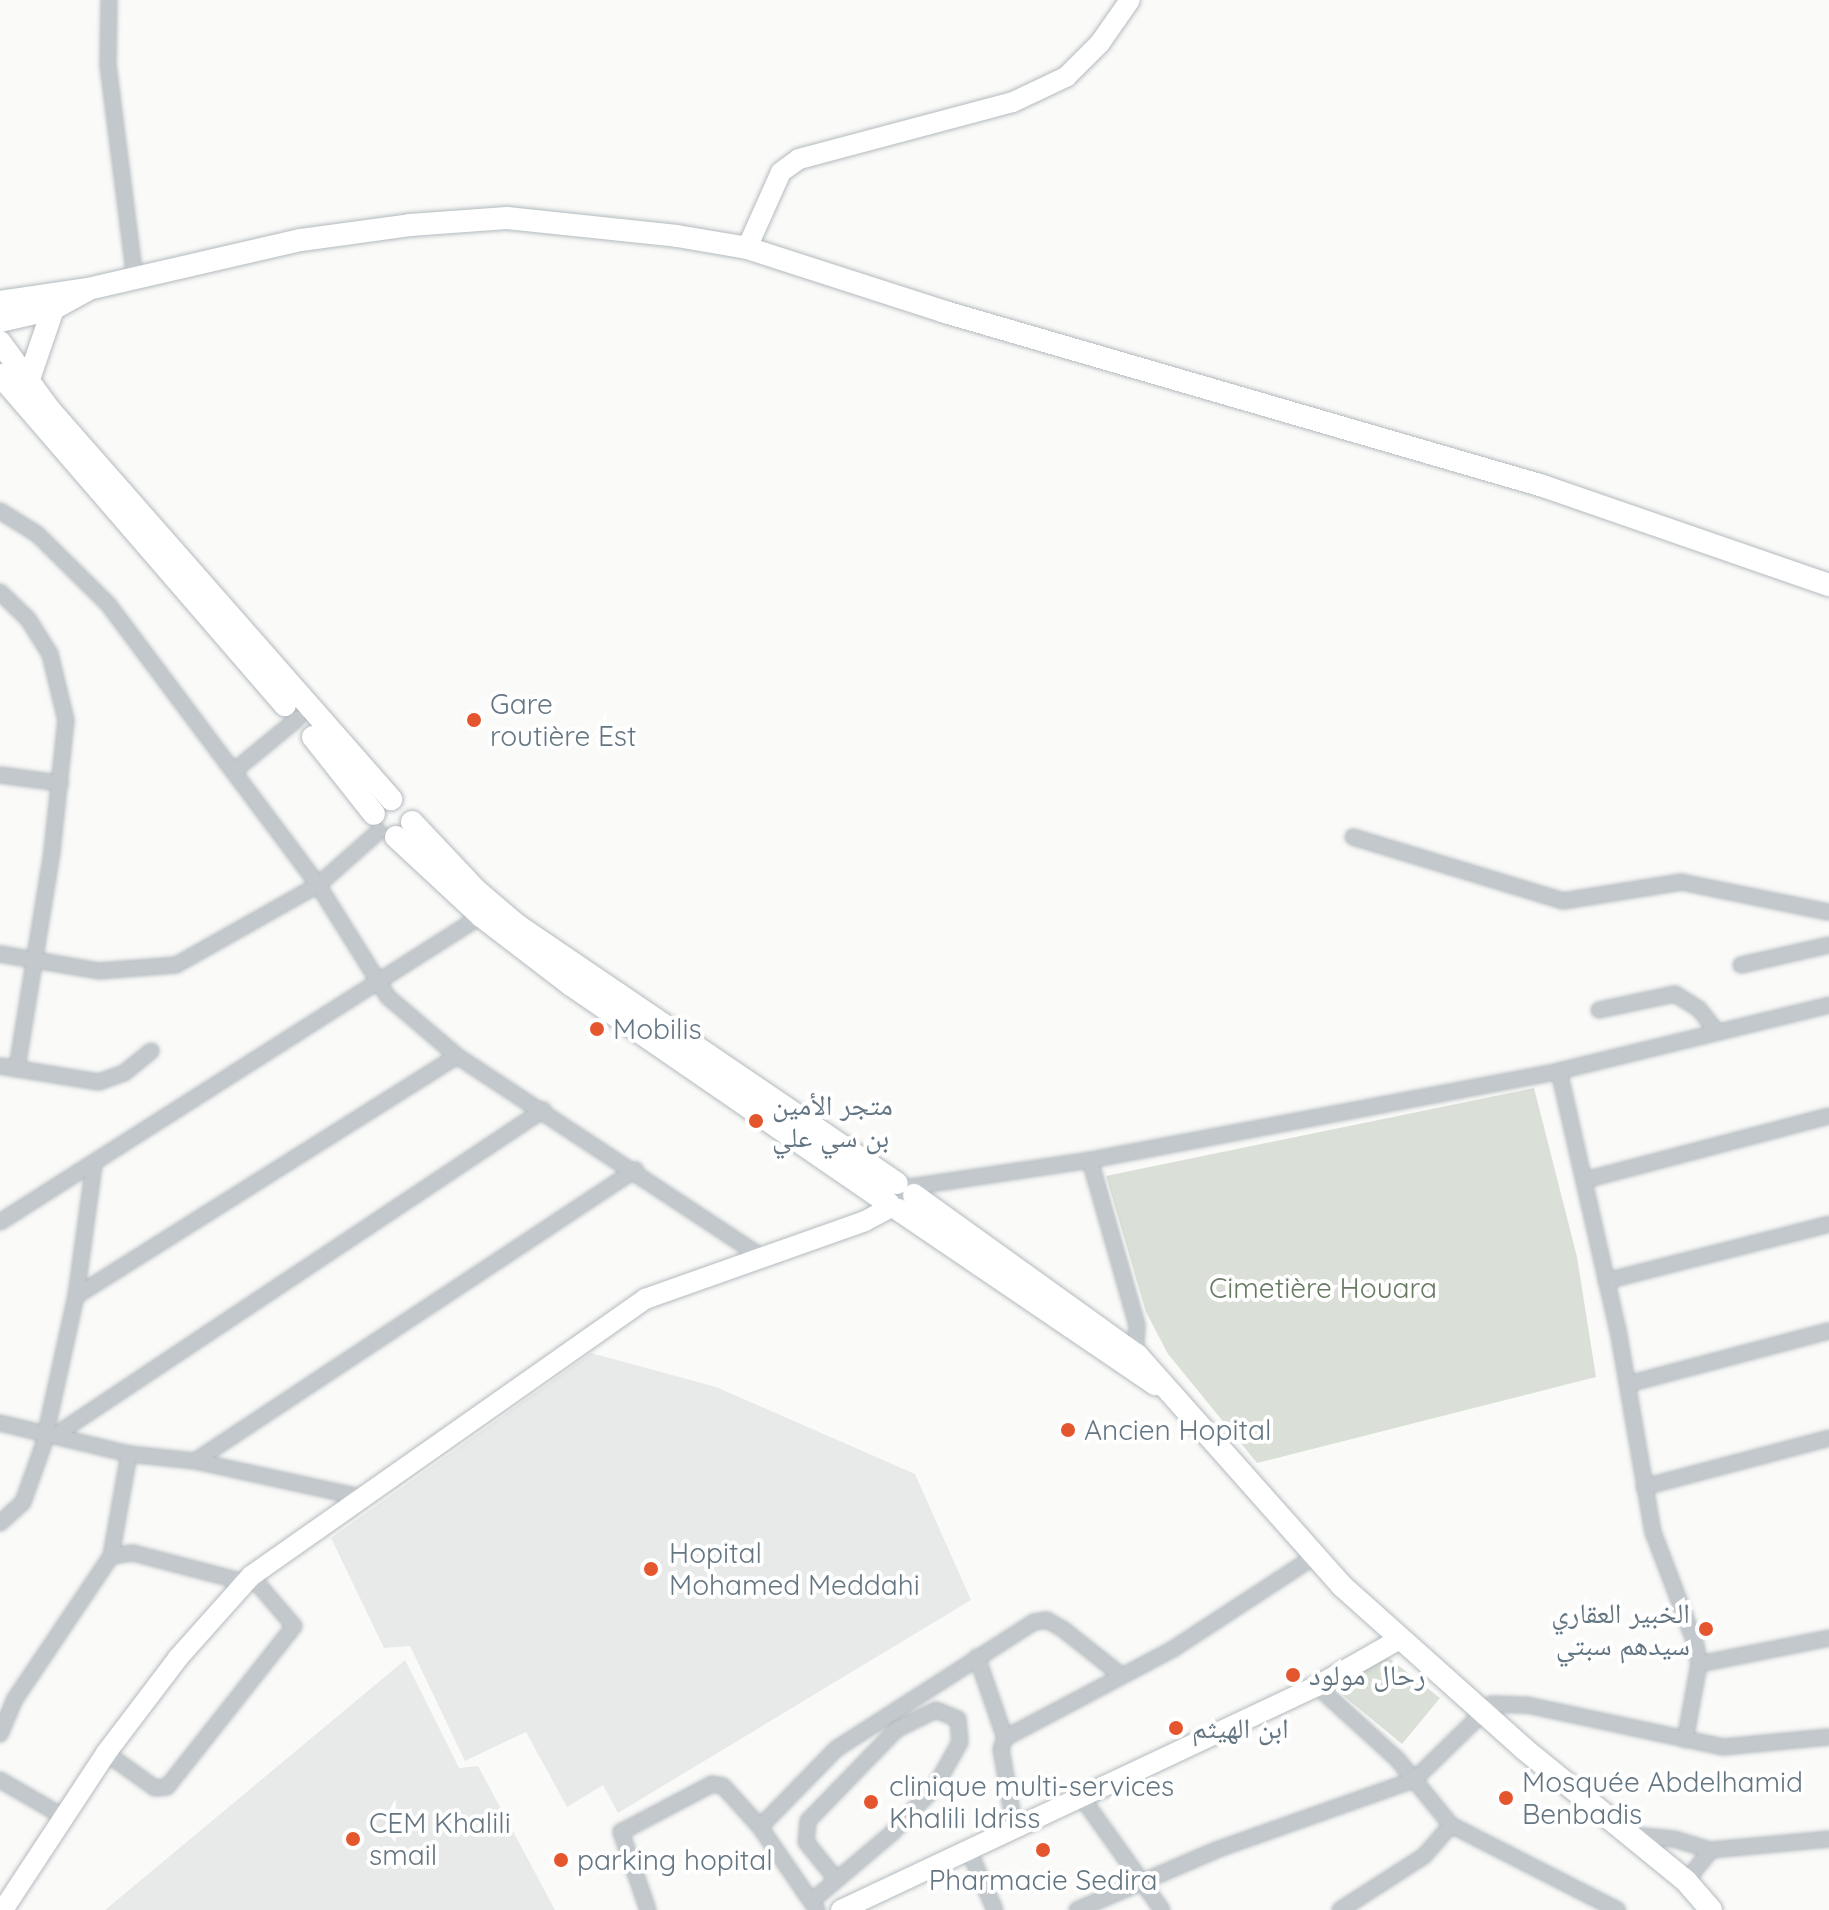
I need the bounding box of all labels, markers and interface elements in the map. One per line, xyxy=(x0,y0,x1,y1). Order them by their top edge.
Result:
place label: Gare routière Est xyxy=(490,687,636,753)
marker: Gare routière Est xyxy=(465,711,483,729)
place label: Mobilis xyxy=(613,1012,702,1046)
marker: Mobilis xyxy=(588,1020,606,1038)
place label: متجر الأمين بن سي علي xyxy=(772,1088,893,1154)
marker: متجر الأمين بن سي علي xyxy=(747,1112,765,1130)
park label: Cimetière Houara xyxy=(1209,1271,1437,1305)
place label: Ancien Hopital xyxy=(1084,1413,1271,1447)
marker: Ancien Hopital xyxy=(1059,1421,1077,1439)
place label: Hopital Mohamed Meddahi xyxy=(669,1536,920,1602)
marker: Hopital Mohamed Meddahi xyxy=(640,1558,662,1580)
place label: الخبير العقاري سيدهم سبتي xyxy=(1551,1596,1690,1662)
marker: الخبير العقاري سيدهم سبتي xyxy=(1697,1620,1715,1638)
place label: رحال مولود xyxy=(1309,1658,1426,1692)
marker: رحال مولود xyxy=(1284,1666,1302,1684)
place label: ابن الهيثم xyxy=(1192,1711,1289,1745)
marker: ابن الهيثم xyxy=(1167,1719,1185,1737)
place label: Mosquée Abdelhamid Benbadis xyxy=(1522,1765,1803,1831)
place label: clinique multi-services Khalili Idriss xyxy=(889,1769,1174,1835)
marker: Mosquée Abdelhamid Benbadis xyxy=(1497,1789,1515,1807)
marker: clinique multi-services Khalili Idriss xyxy=(860,1791,882,1813)
place label: CEM Khalili smail xyxy=(369,1806,511,1872)
marker: CEM Khalili smail xyxy=(344,1830,362,1848)
marker: Pharmacie Sedira xyxy=(1034,1841,1052,1859)
place label: parking hopital xyxy=(577,1843,773,1877)
marker: parking hopital xyxy=(552,1851,570,1869)
place label: Pharmacie Sedira xyxy=(929,1863,1157,1897)

